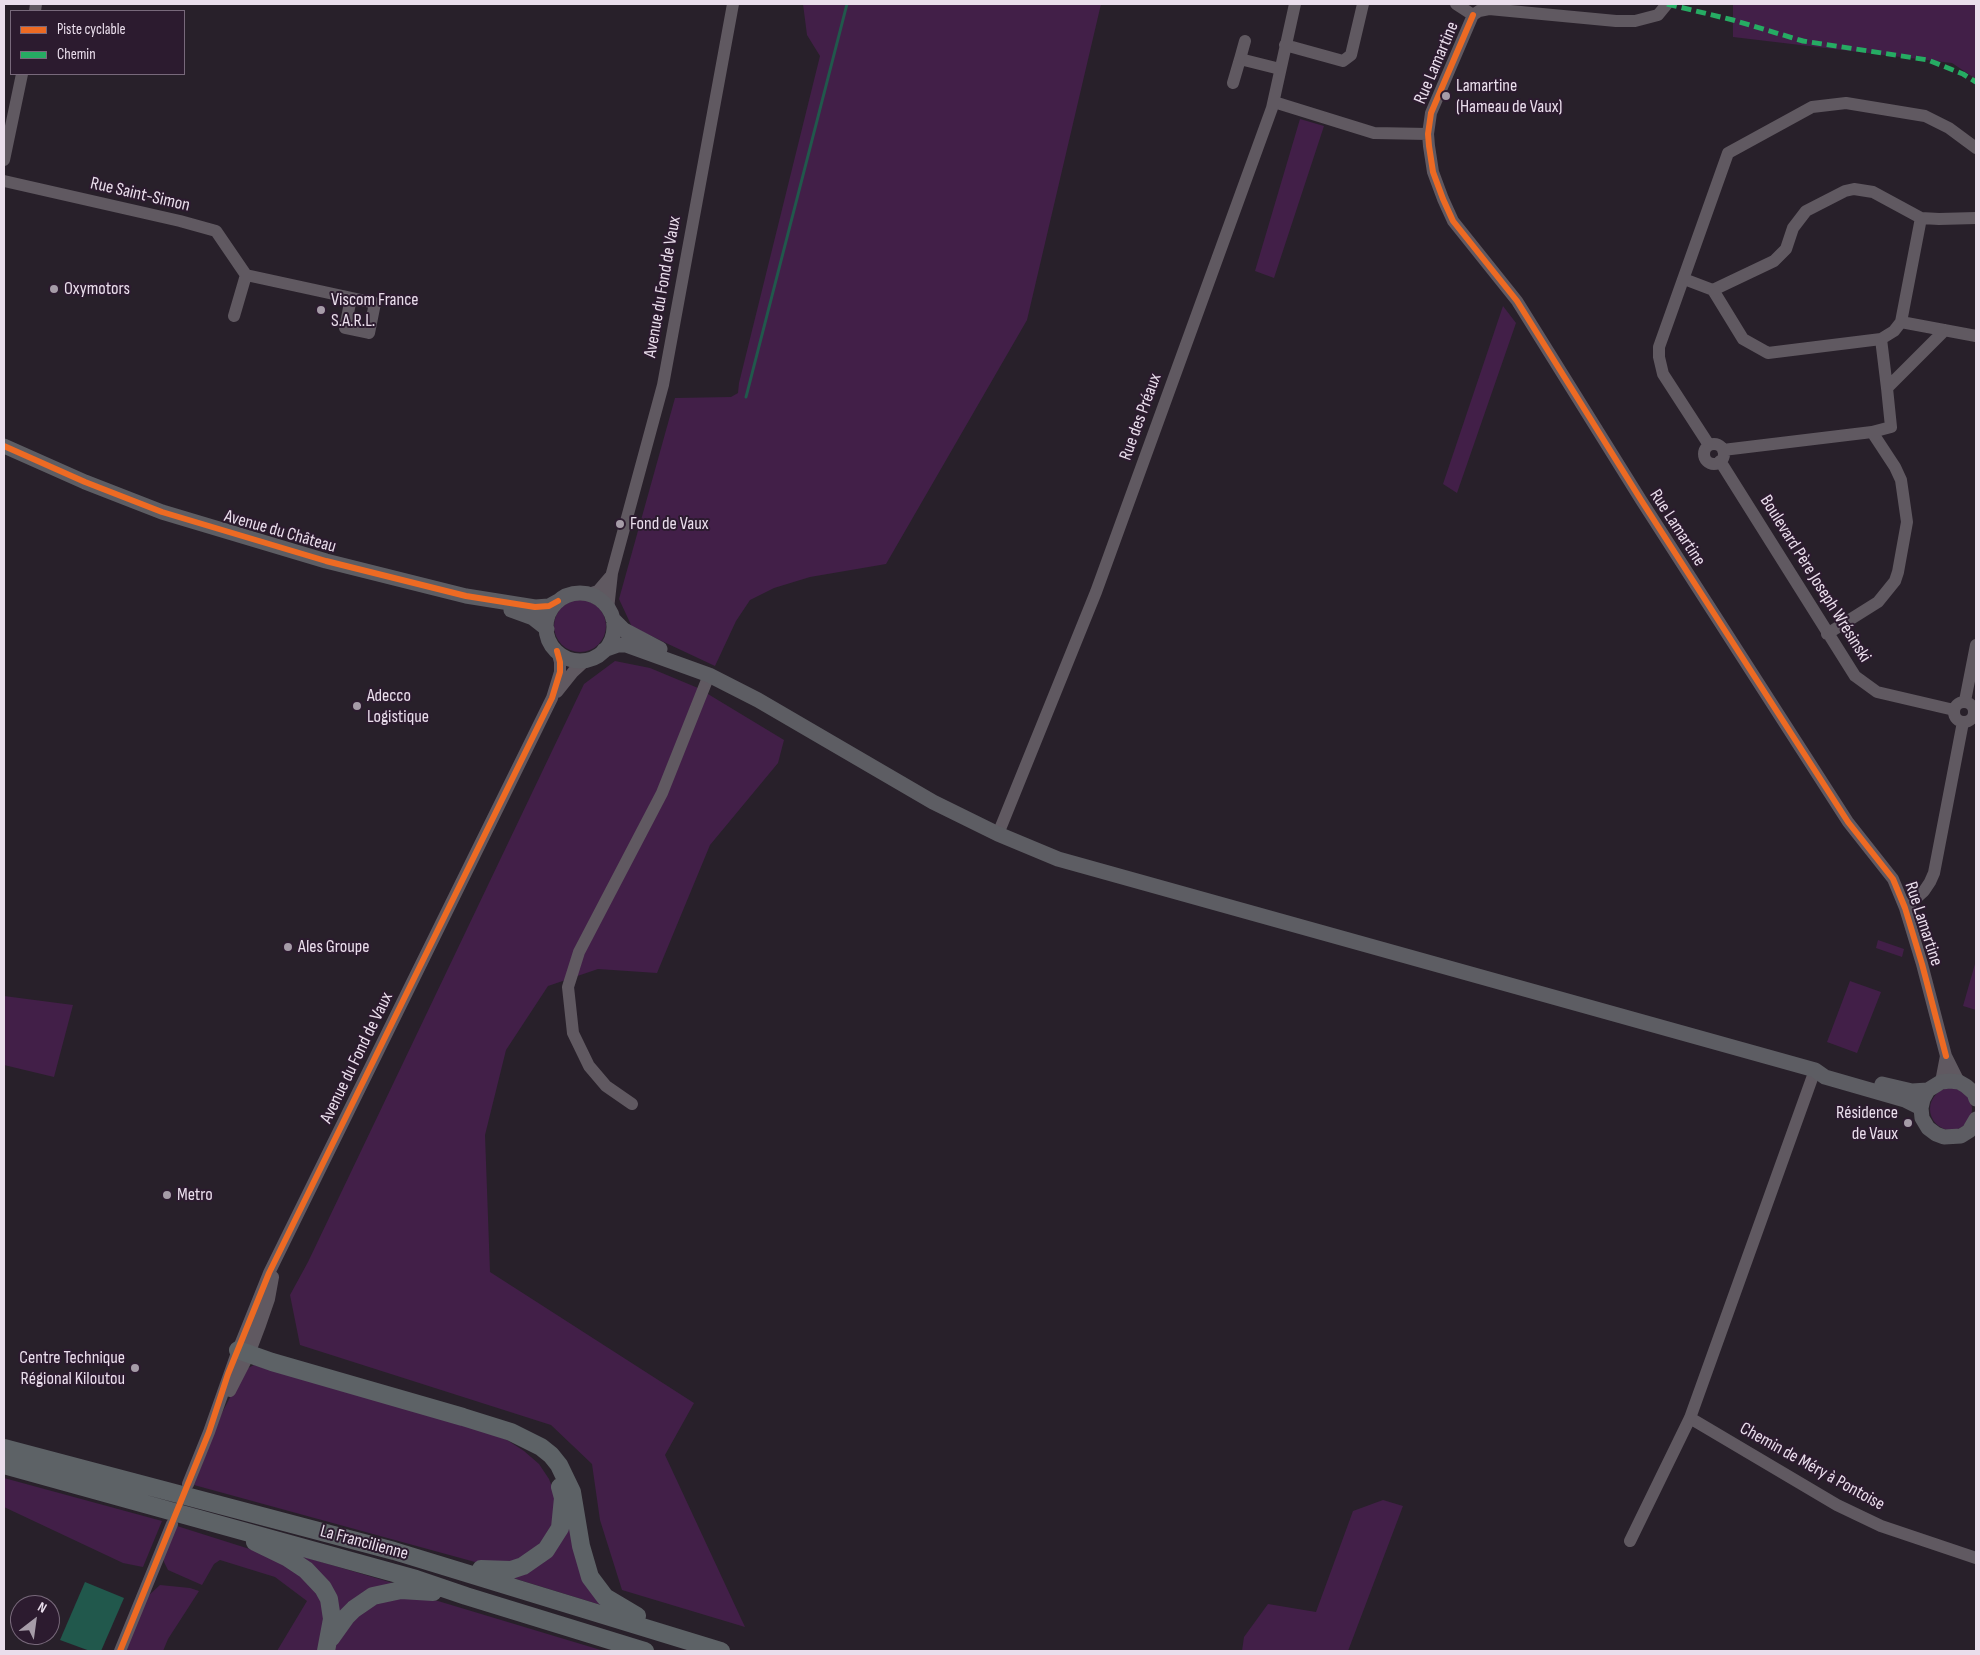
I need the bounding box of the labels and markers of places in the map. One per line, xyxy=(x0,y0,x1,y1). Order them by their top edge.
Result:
place label: Lamartine (Hameau de Vaux) xyxy=(1456,75,1562,118)
marker: Lamartine (Hameau de Vaux) xyxy=(1440,90,1452,102)
place label: Oxymotors xyxy=(64,278,130,300)
marker: Oxymotors xyxy=(48,283,60,295)
place label: Viscom France S.A.R.L. xyxy=(331,289,419,332)
marker: Viscom France S.A.R.L. xyxy=(315,304,327,316)
place label: Fond de Vaux xyxy=(630,513,708,535)
marker: Fond de Vaux xyxy=(614,518,626,530)
place label: Adecco Logistique xyxy=(367,685,429,728)
marker: Adecco Logistique xyxy=(351,700,363,712)
place label: Ales Groupe xyxy=(298,936,369,958)
marker: Ales Groupe xyxy=(282,941,294,953)
place label: Résidence de Vaux xyxy=(1836,1102,1898,1144)
marker: Résidence de Vaux xyxy=(1902,1117,1914,1129)
place label: Metro xyxy=(177,1184,213,1206)
marker: Metro xyxy=(161,1189,173,1201)
place label: Centre Technique Régional Kiloutou xyxy=(19,1347,125,1390)
marker: Centre Technique Régional Kiloutou xyxy=(129,1362,141,1374)

